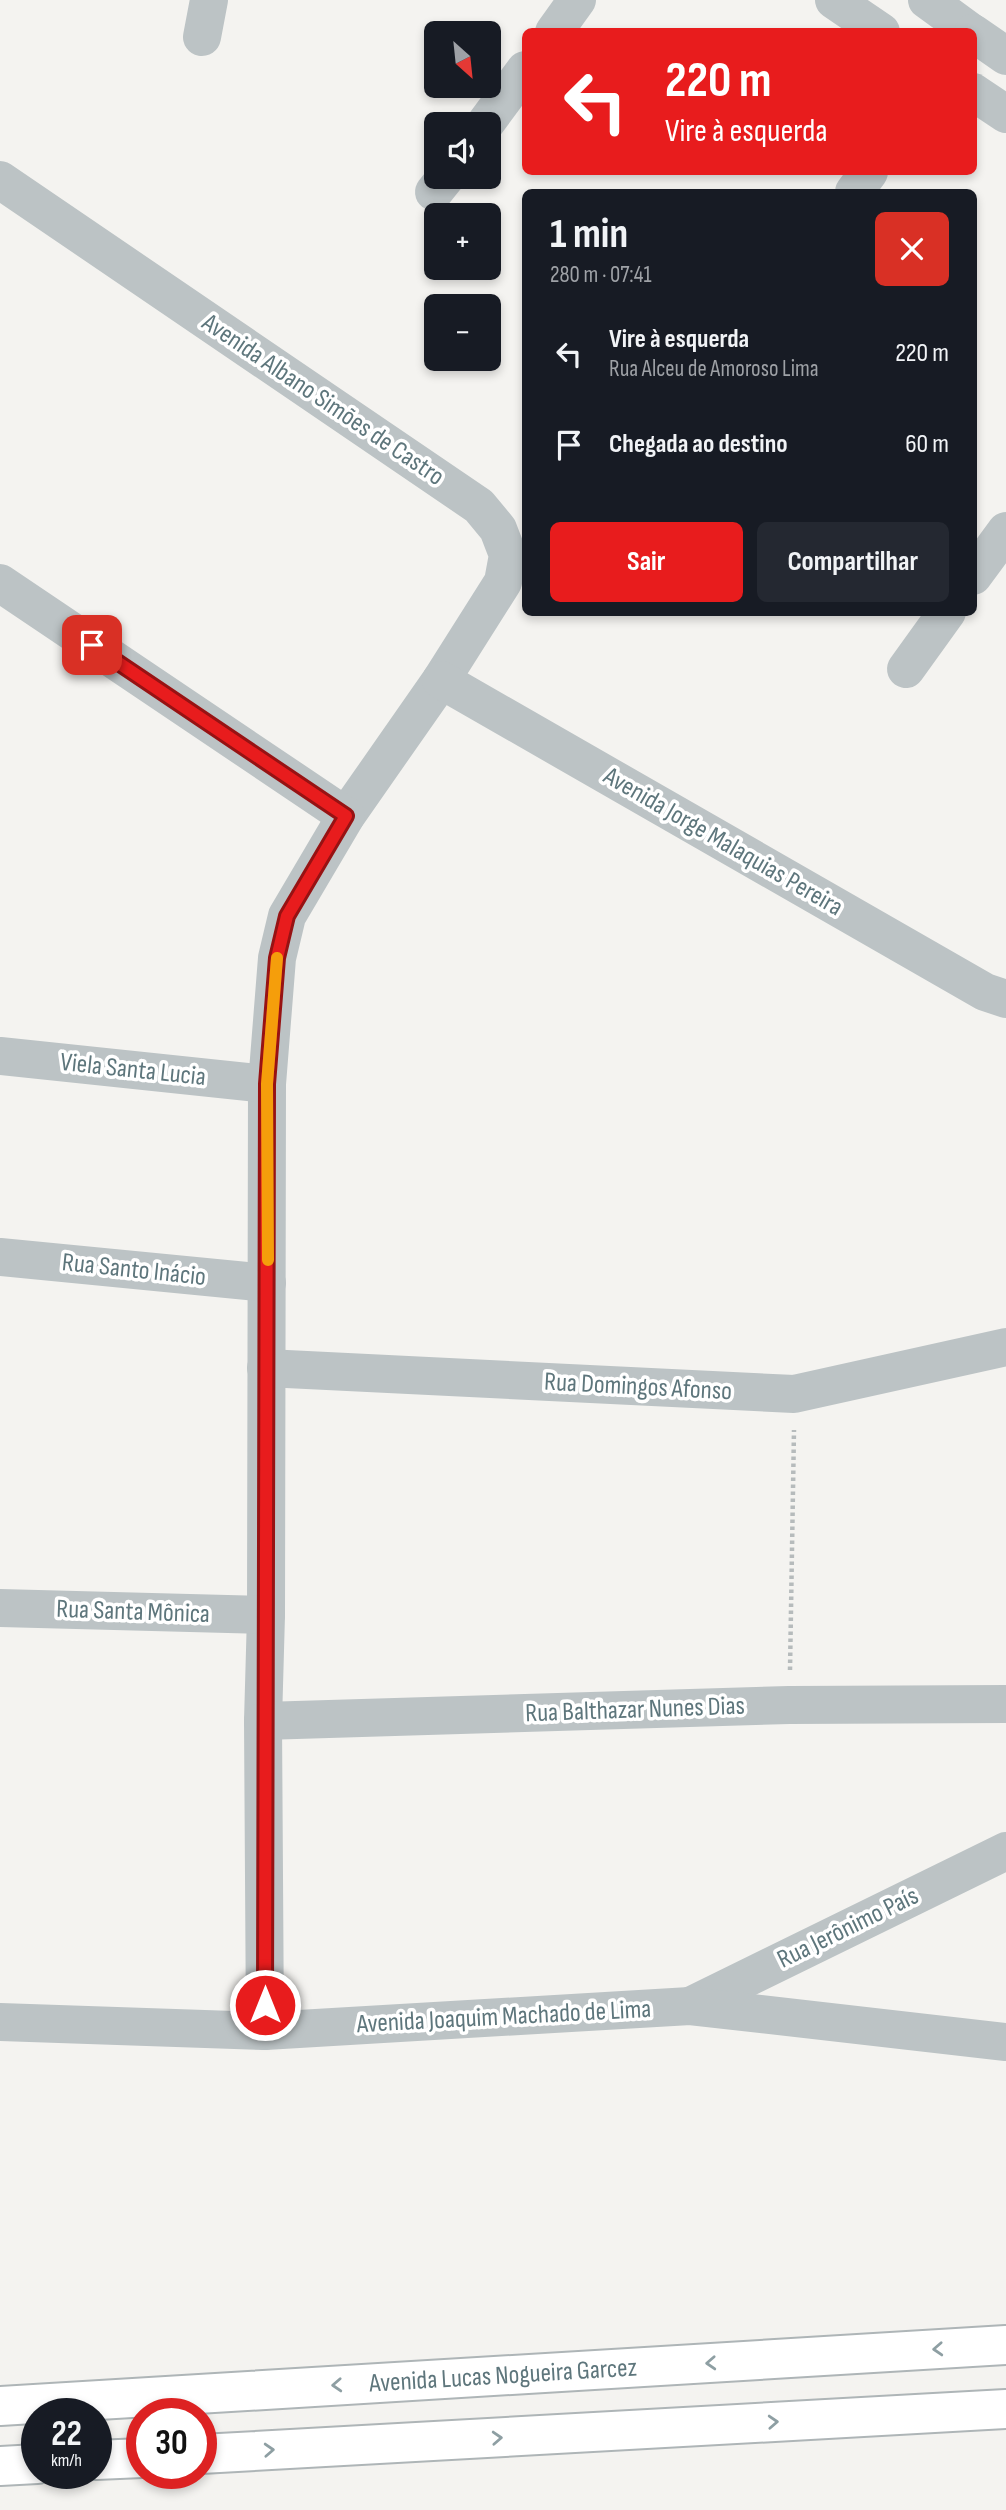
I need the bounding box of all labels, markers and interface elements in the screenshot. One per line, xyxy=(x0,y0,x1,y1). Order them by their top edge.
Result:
north arrow xyxy=(424,21,500,98)
map controls xyxy=(424,21,501,371)
text: 220 m xyxy=(665,52,771,111)
icon: left xyxy=(550,56,641,147)
button: sound xyxy=(424,112,501,189)
text: Vire à esquerda xyxy=(665,112,828,151)
button: + xyxy=(424,203,501,280)
text: 1 min xyxy=(550,209,628,260)
button: close xyxy=(875,212,949,286)
text: 280 m · 07:41 xyxy=(550,261,651,289)
button: − xyxy=(424,294,501,371)
street label: Avenida Albano Simões de Castro xyxy=(195,307,450,493)
text: Vire à esquerda xyxy=(609,324,749,355)
icon: left xyxy=(550,335,588,373)
text: 220 m xyxy=(895,338,949,369)
text: Rua Alceu de Amoroso Lima xyxy=(609,355,819,383)
icon: arrive xyxy=(550,426,588,464)
text: Chegada ao destino xyxy=(609,429,788,460)
text: 60 m xyxy=(905,429,949,460)
button: Sair xyxy=(550,522,743,602)
button: Compartilhar xyxy=(757,522,949,602)
pin xyxy=(62,615,122,675)
icon: arrive xyxy=(73,626,111,664)
street label: Avenida Jorge Malaquias Pereira xyxy=(597,760,848,923)
street label: Viela Santa Lucia xyxy=(59,1047,207,1093)
street label: Rua Santo Inácio xyxy=(61,1247,207,1293)
street label: Rua Domingos Afonso xyxy=(543,1367,733,1407)
street label: Rua Santa Mônica xyxy=(56,1594,210,1630)
street label: Rua Balthazar Nunes Dias xyxy=(525,1691,745,1729)
street label: Rua Jerônimo País xyxy=(772,1881,924,1975)
position arrow xyxy=(228,1968,302,2042)
street label: Avenida Joaquim Machado de Lima xyxy=(355,1994,652,2040)
one-way arrow xyxy=(932,2341,943,2356)
street label: Avenida Lucas Nogueira Garcez xyxy=(367,2352,638,2399)
one-way arrow xyxy=(705,2355,716,2370)
one-way arrow xyxy=(331,2378,342,2393)
speed limit sign: 30 xyxy=(126,2398,217,2489)
text: 22 xyxy=(51,2413,82,2456)
one-way arrow xyxy=(767,2415,778,2430)
one-way arrow xyxy=(491,2430,502,2445)
one-way arrow xyxy=(264,2443,275,2458)
text: km/h xyxy=(51,2450,82,2471)

